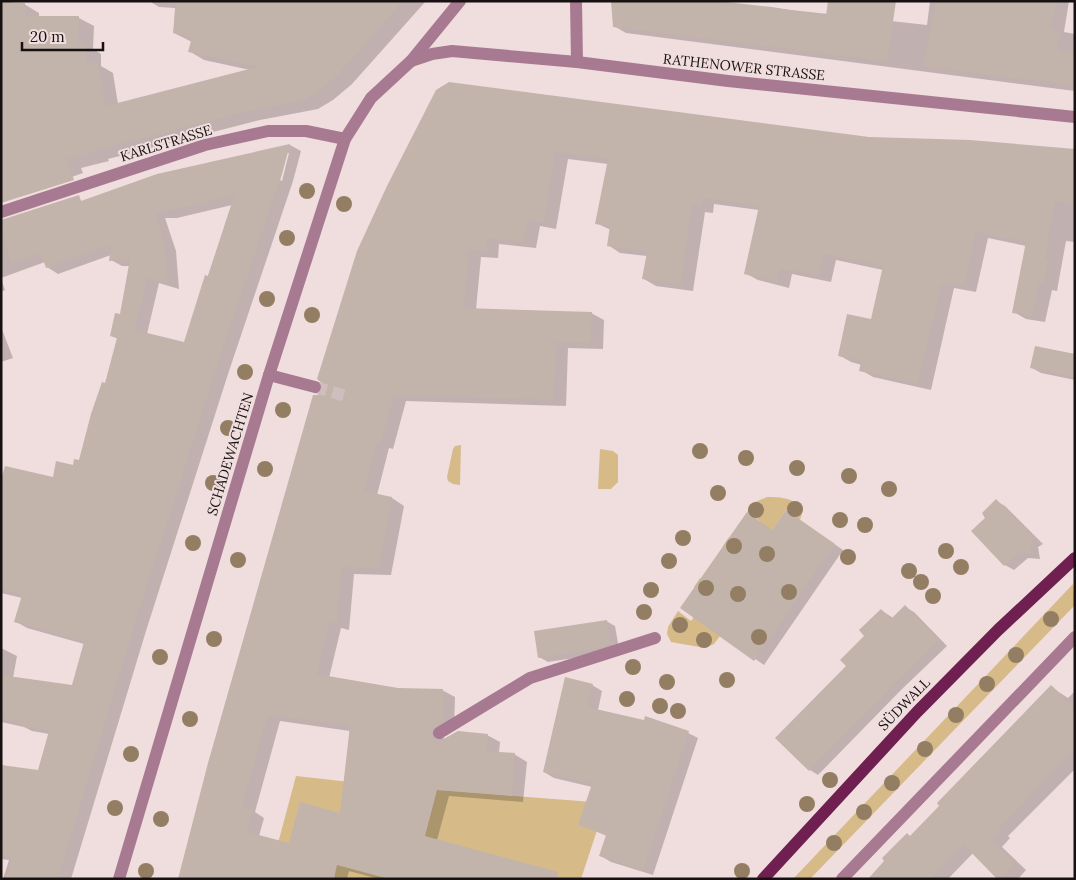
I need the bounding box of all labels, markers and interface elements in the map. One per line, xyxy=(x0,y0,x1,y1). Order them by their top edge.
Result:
scale bar xyxy=(22,20,104,52)
text: 20 m xyxy=(30,27,65,46)
street label: RATHENOWER STRASSE xyxy=(662,50,826,84)
street label: KARLSTRASSE xyxy=(118,120,214,165)
street label: SCHADEWACHTEN xyxy=(203,390,257,518)
street label: SÜDWALL xyxy=(874,674,934,734)

